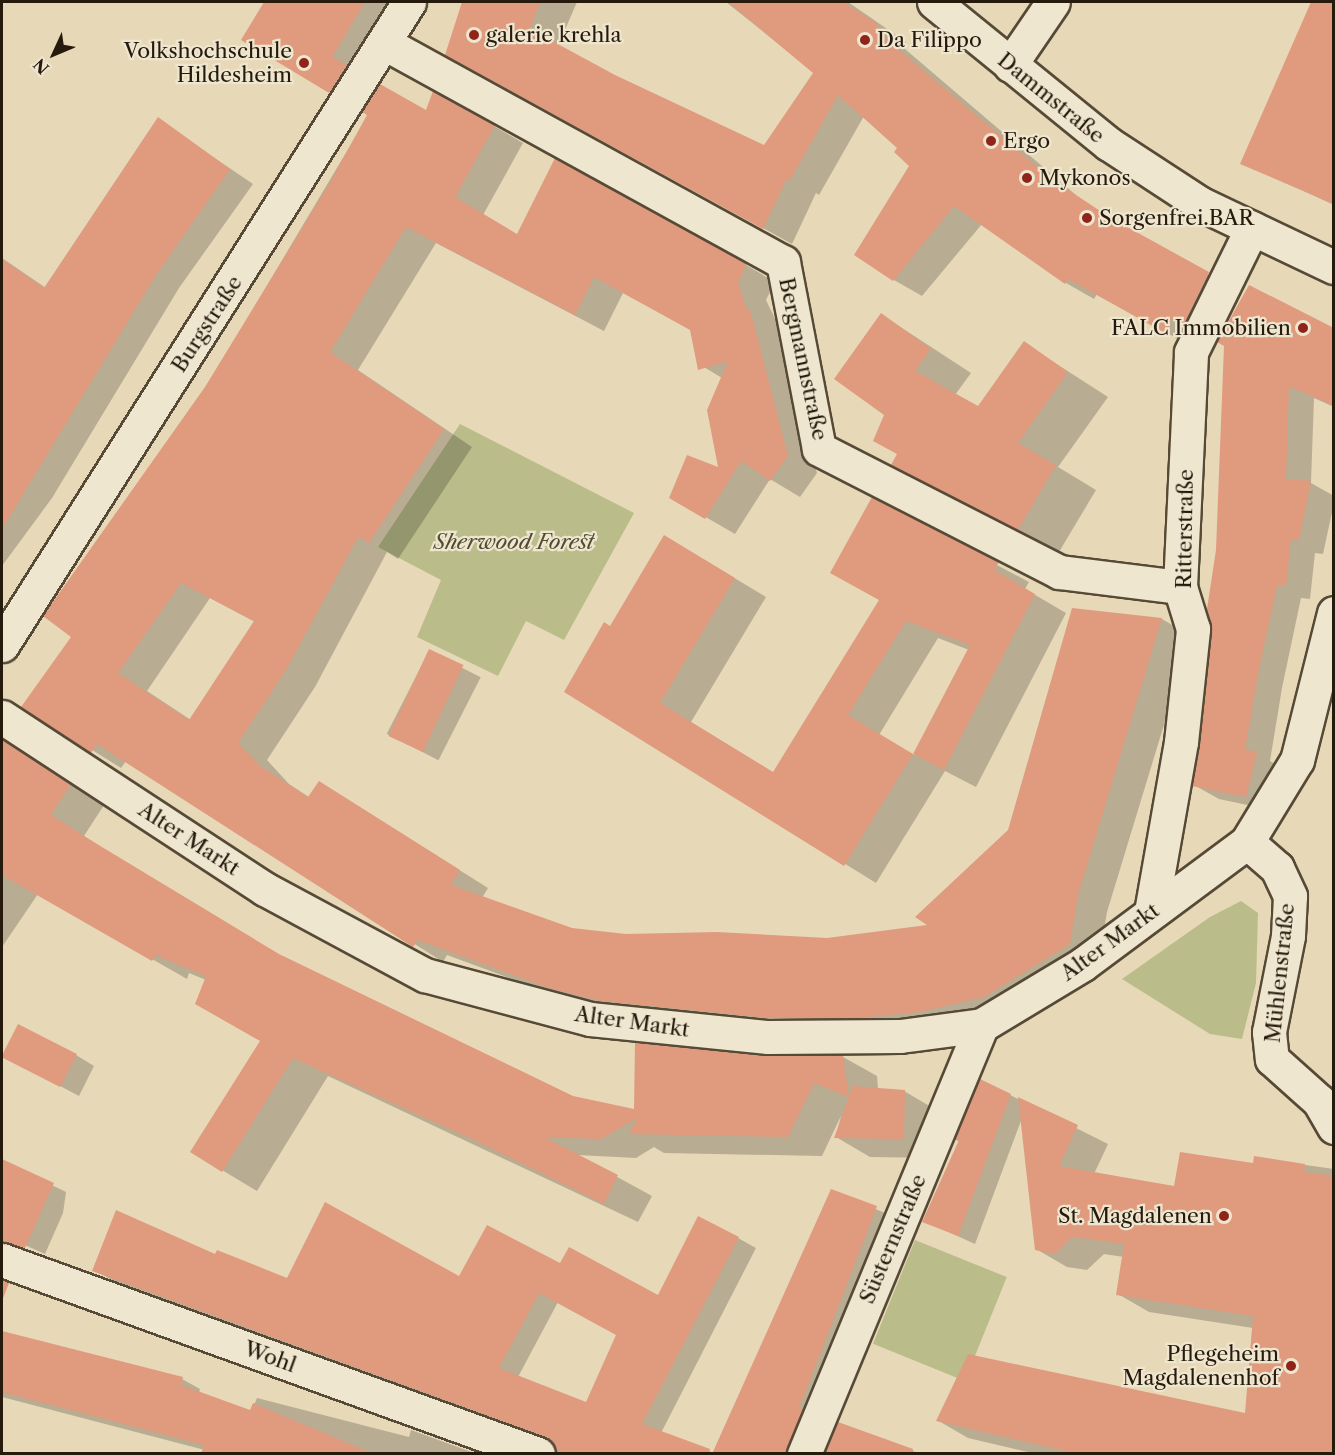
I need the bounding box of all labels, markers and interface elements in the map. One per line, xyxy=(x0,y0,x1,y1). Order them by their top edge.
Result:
place label: galerie krehla xyxy=(486,22,622,48)
north arrow xyxy=(24,24,84,84)
place label: Da Filippo xyxy=(877,27,982,53)
marker: galerie krehla xyxy=(467,28,481,42)
marker: Da Filippo xyxy=(858,33,872,47)
place label: Volkshochschule Hildesheim xyxy=(124,38,292,88)
street label: Dammstraße xyxy=(993,47,1109,149)
text: N xyxy=(29,55,53,78)
marker: Volkshochschule Hildesheim xyxy=(297,56,311,70)
place label: Ergo xyxy=(1003,128,1050,154)
marker: Ergo xyxy=(984,134,998,148)
place label: Mykonos xyxy=(1039,165,1131,191)
marker: Mykonos xyxy=(1020,171,1034,185)
place label: Sorgenfrei.BAR xyxy=(1099,205,1254,231)
marker: Sorgenfrei.BAR xyxy=(1080,211,1094,225)
street label: Burgstraße xyxy=(166,271,248,377)
street label: Bergmannstraße xyxy=(773,275,833,443)
place label: FALC Immobilien xyxy=(1111,315,1291,341)
marker: FALC Immobilien xyxy=(1296,321,1310,335)
street label: Ritterstraße xyxy=(1171,469,1199,589)
park label: Sherwood Forest xyxy=(434,529,594,555)
street label: Alter Markt xyxy=(134,797,244,881)
street label: Alter Markt xyxy=(1056,898,1164,986)
street label: Mühlenstraße xyxy=(1260,902,1300,1044)
street label: Alter Markt xyxy=(573,1001,691,1043)
street label: Süsternstraße xyxy=(854,1171,932,1307)
place label: St. Magdalenen xyxy=(1058,1203,1212,1229)
marker: St. Magdalenen xyxy=(1217,1209,1231,1223)
street label: Wohl xyxy=(241,1336,299,1378)
place label: Pflegeheim Magdalenenhof xyxy=(1123,1341,1279,1391)
marker: Pflegeheim Magdalenenhof xyxy=(1284,1359,1298,1373)

